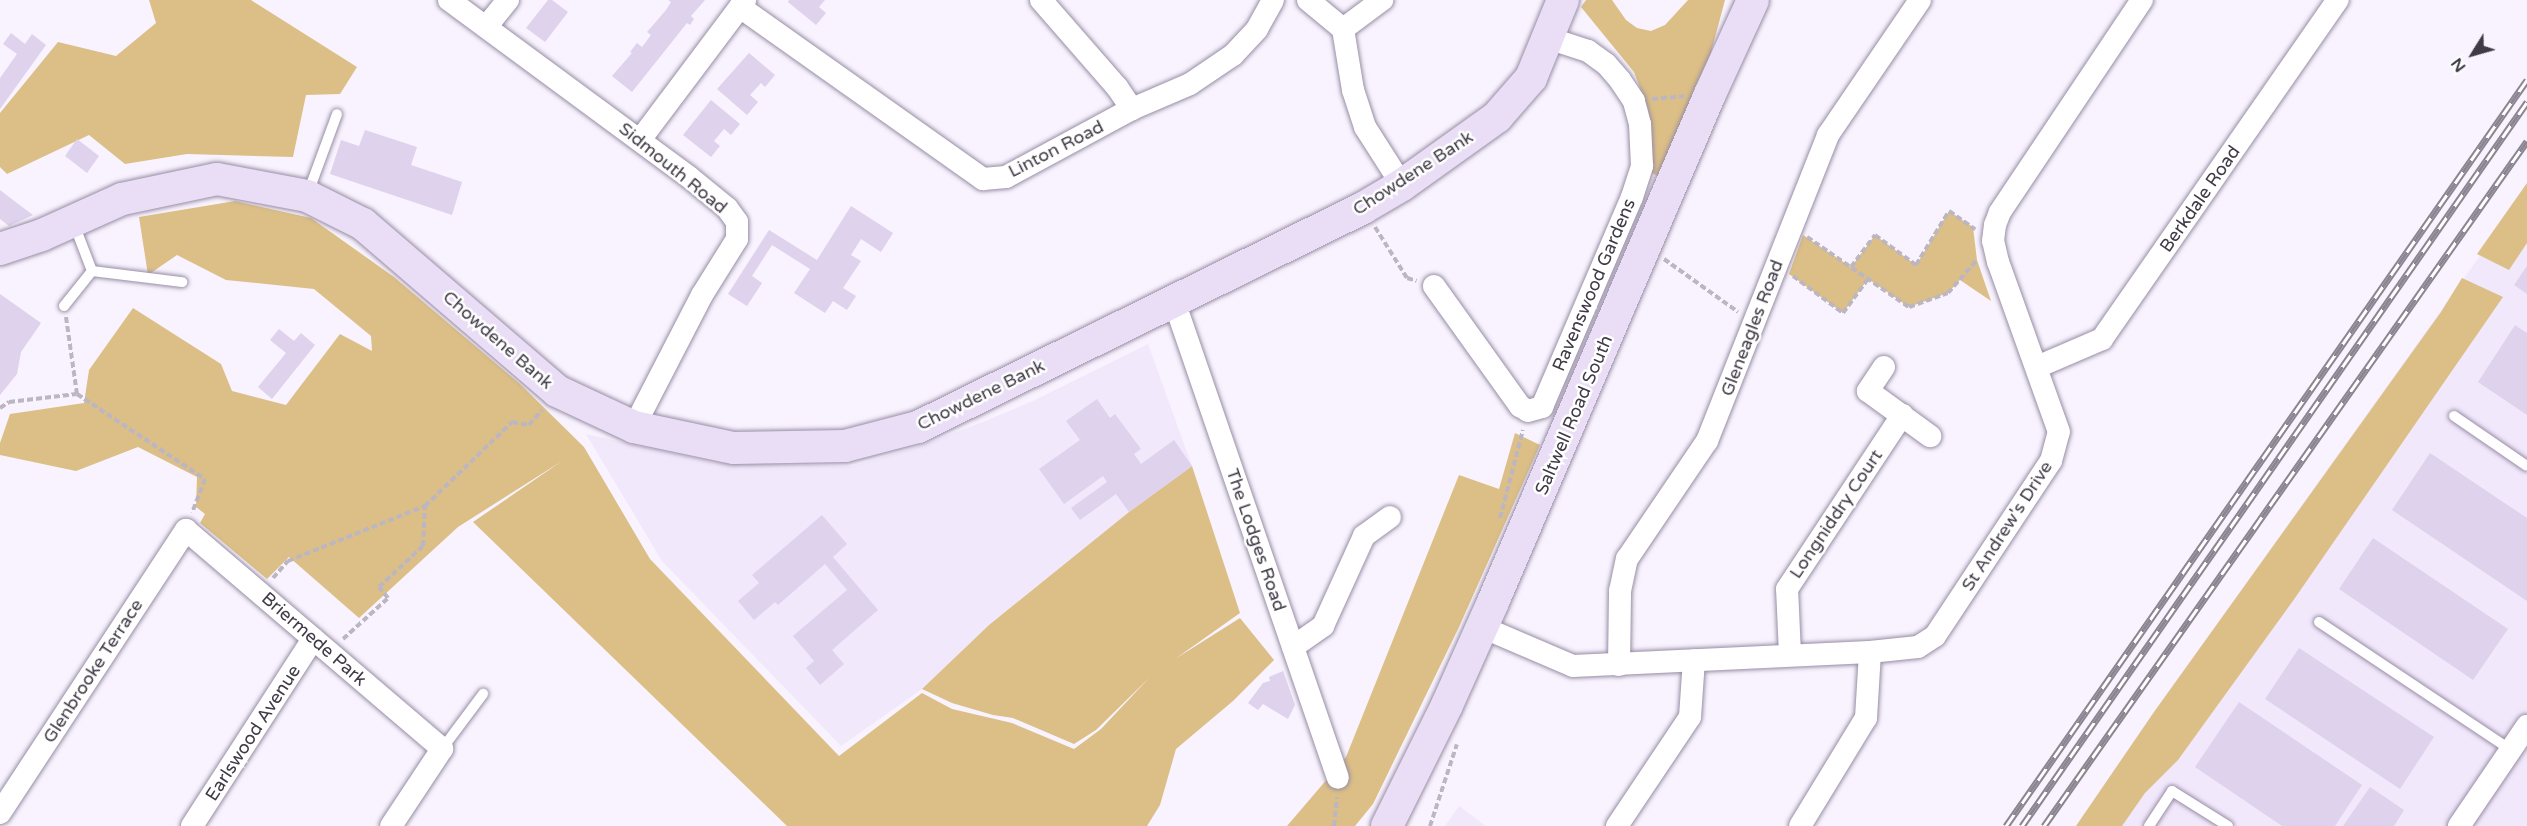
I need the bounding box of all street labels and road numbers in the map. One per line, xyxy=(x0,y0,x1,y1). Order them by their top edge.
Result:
street label: Linton Road xyxy=(1005,116,1107,182)
street label: Sidmouth Road xyxy=(615,118,731,218)
street label: Chowdene Bank xyxy=(1349,126,1477,220)
street label: Berkdale Road xyxy=(2155,142,2245,256)
street label: Ravenswood Gardens xyxy=(1548,195,1640,375)
street label: Gleneagles Road xyxy=(1716,257,1788,399)
street label: Chowdene Bank xyxy=(438,286,558,394)
street label: Saltwell Road South xyxy=(1531,332,1617,498)
street label: Chowdene Bank xyxy=(914,355,1048,435)
street label: Longniddry Court xyxy=(1785,445,1887,583)
street label: St Andrew's Drive xyxy=(1957,457,2057,595)
street label: The Lodges Road xyxy=(1221,466,1291,614)
street label: Briermede Park xyxy=(257,587,371,691)
street label: Glenbrooke Terrace xyxy=(38,595,148,747)
street label: Earlswood Avenue xyxy=(201,661,305,805)

